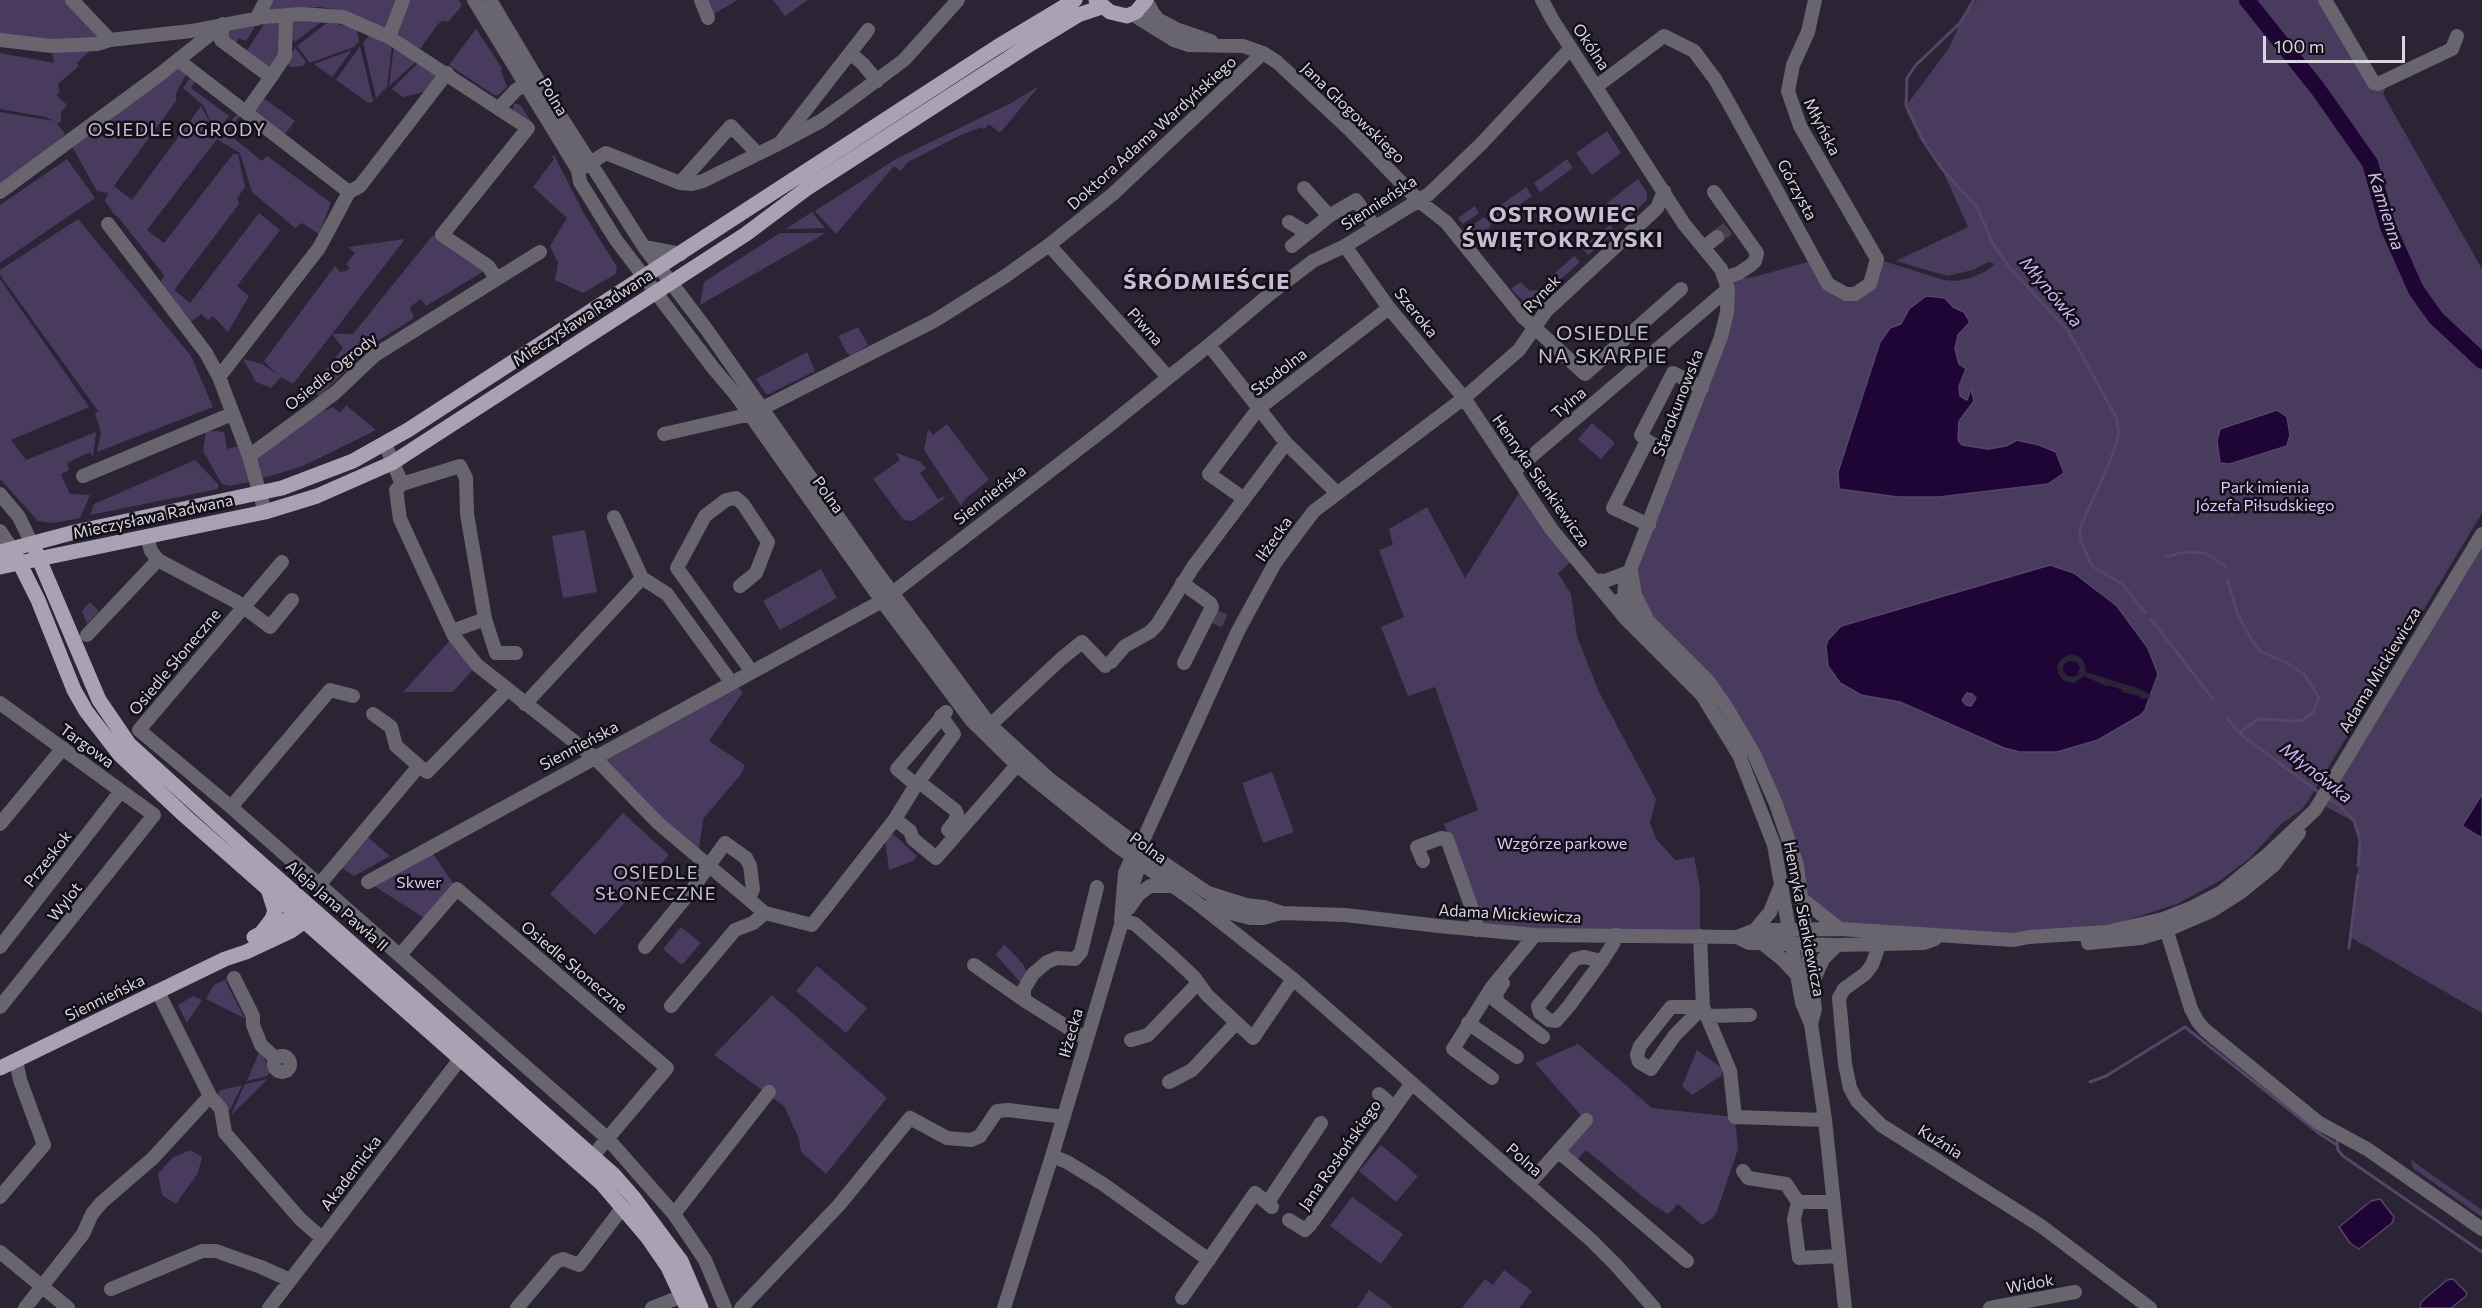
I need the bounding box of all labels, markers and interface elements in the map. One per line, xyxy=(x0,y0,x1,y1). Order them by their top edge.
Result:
street label: Okólna xyxy=(1568,20,1614,74)
scale bar xyxy=(2266,24,2408,62)
text: 100 m xyxy=(2274,35,2324,57)
street label: Doktora Adama Wardyńskiego xyxy=(1064,52,1240,214)
street label: Jana Głogowskiego xyxy=(1297,59,1409,167)
street label: Polna xyxy=(534,75,572,119)
street label: Młyńska xyxy=(1799,95,1845,159)
district label: OSIEDLE OGRODY xyxy=(88,119,266,141)
street label: Górzysta xyxy=(1773,156,1821,224)
water label: Kamienna xyxy=(2363,169,2409,253)
street label: Siennieńska xyxy=(1338,171,1420,235)
district label: OSTROWIEC ŚWIĘTOKRZYSKI xyxy=(1462,202,1664,254)
water label: Młynówka xyxy=(2015,252,2087,332)
street label: Mieczysława Radwana xyxy=(509,266,657,370)
district label: ŚRÓDMIEŚCIE xyxy=(1123,269,1291,295)
street label: Rynek xyxy=(1519,271,1565,317)
street label: Szeroka xyxy=(1390,284,1442,342)
street label: Piwna xyxy=(1123,304,1167,350)
district label: OSIEDLE NA SKARPIE xyxy=(1538,321,1668,368)
street label: Osiedle Ogrody xyxy=(281,329,381,415)
street label: Stodolna xyxy=(1247,344,1311,400)
street label: Starokunowska xyxy=(1649,347,1707,459)
street label: Tylna xyxy=(1548,383,1590,423)
street label: Henryka Sienkiewicza xyxy=(1488,411,1594,551)
street label: Siennieńska xyxy=(950,461,1030,529)
street label: Polna xyxy=(808,473,848,517)
park label: Park imienia Józefa Piłsudskiego xyxy=(2195,478,2335,516)
street label: Mieczysława Radwana xyxy=(71,491,235,543)
street label: Iłżecka xyxy=(1252,513,1296,565)
street label: Adama Mickiewicza xyxy=(2335,604,2425,736)
street label: Osiedle Słoneczne xyxy=(125,605,225,719)
street label: Siennieńska xyxy=(536,717,622,775)
street label: Targowa xyxy=(56,720,118,772)
water label: Młynówka xyxy=(2275,738,2357,808)
street label: Przeskok xyxy=(20,827,76,891)
street label: Polna xyxy=(1126,828,1170,868)
park label: Wzgórze parkowe xyxy=(1497,834,1627,854)
street label: Henryka Sienkiewicza xyxy=(1780,840,1828,998)
street label: Aleja Jana Pawła II xyxy=(282,856,392,956)
district label: OSIEDLE SŁONECZNE xyxy=(595,862,717,904)
park label: Skwer xyxy=(396,873,442,893)
street label: Wylot xyxy=(44,879,86,925)
street label: Adama Mickiewicza xyxy=(1438,901,1582,927)
street label: Osiedle Słoneczne xyxy=(517,917,631,1017)
street label: Siennieńska xyxy=(62,970,148,1026)
street label: Iłżecka xyxy=(1055,1006,1087,1060)
street label: Jana Rosłońskiego xyxy=(1295,1096,1385,1214)
street label: Kuźnia xyxy=(1914,1121,1966,1163)
street label: Akademicka xyxy=(317,1132,385,1214)
street label: Polna xyxy=(1502,1139,1546,1181)
street label: Widok xyxy=(2005,1270,2055,1298)

